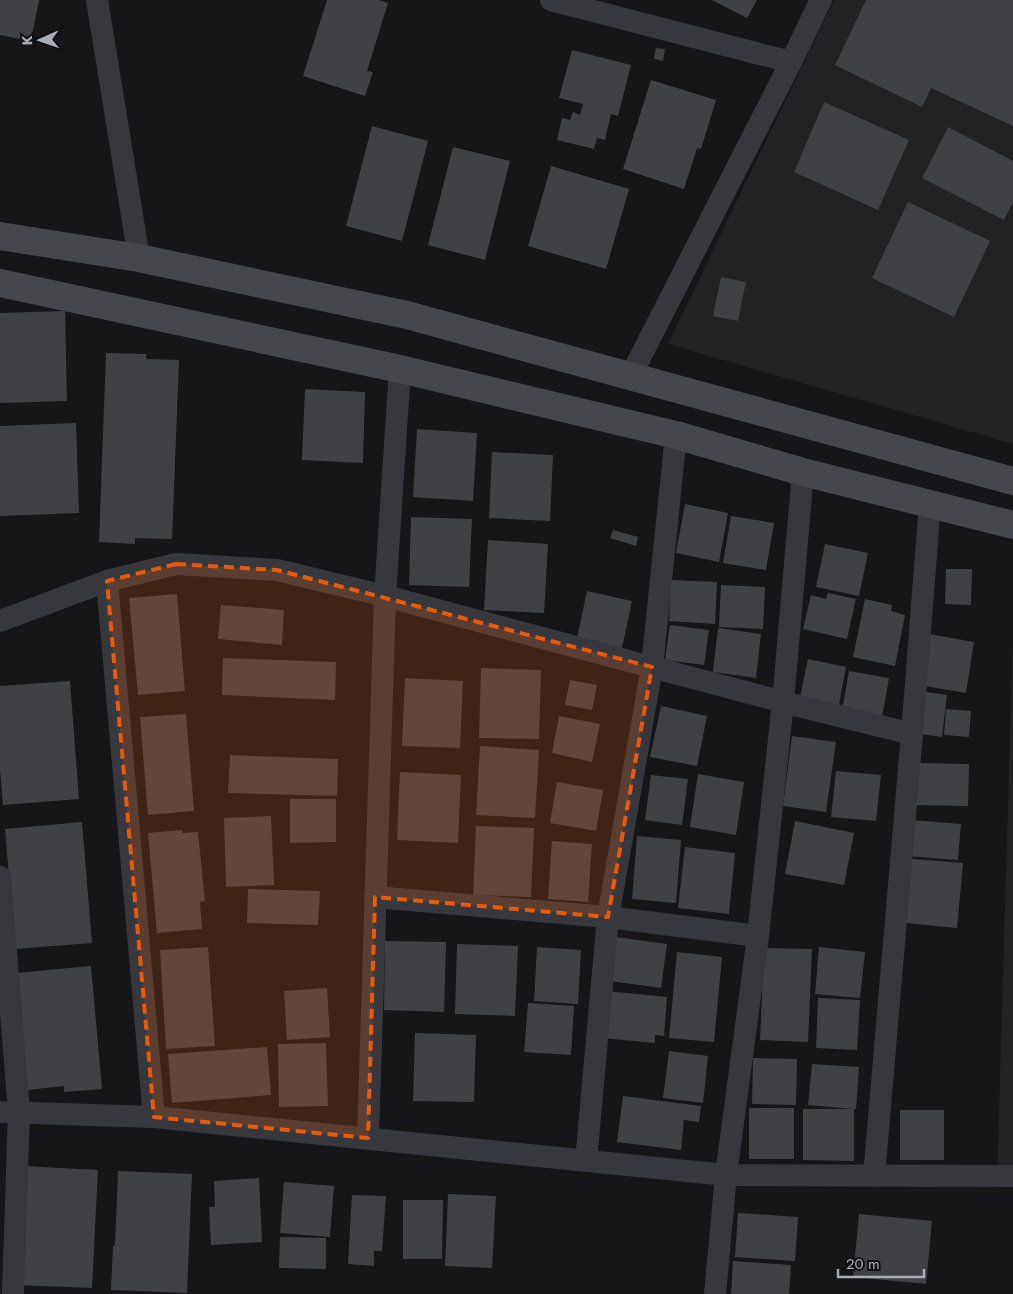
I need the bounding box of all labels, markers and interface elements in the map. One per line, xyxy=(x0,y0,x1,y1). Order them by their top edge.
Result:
north arrow xyxy=(15,15,65,65)
text: K xyxy=(17,35,37,46)
scale bar xyxy=(838,1246,924,1278)
text: 20 m xyxy=(846,1253,880,1275)

